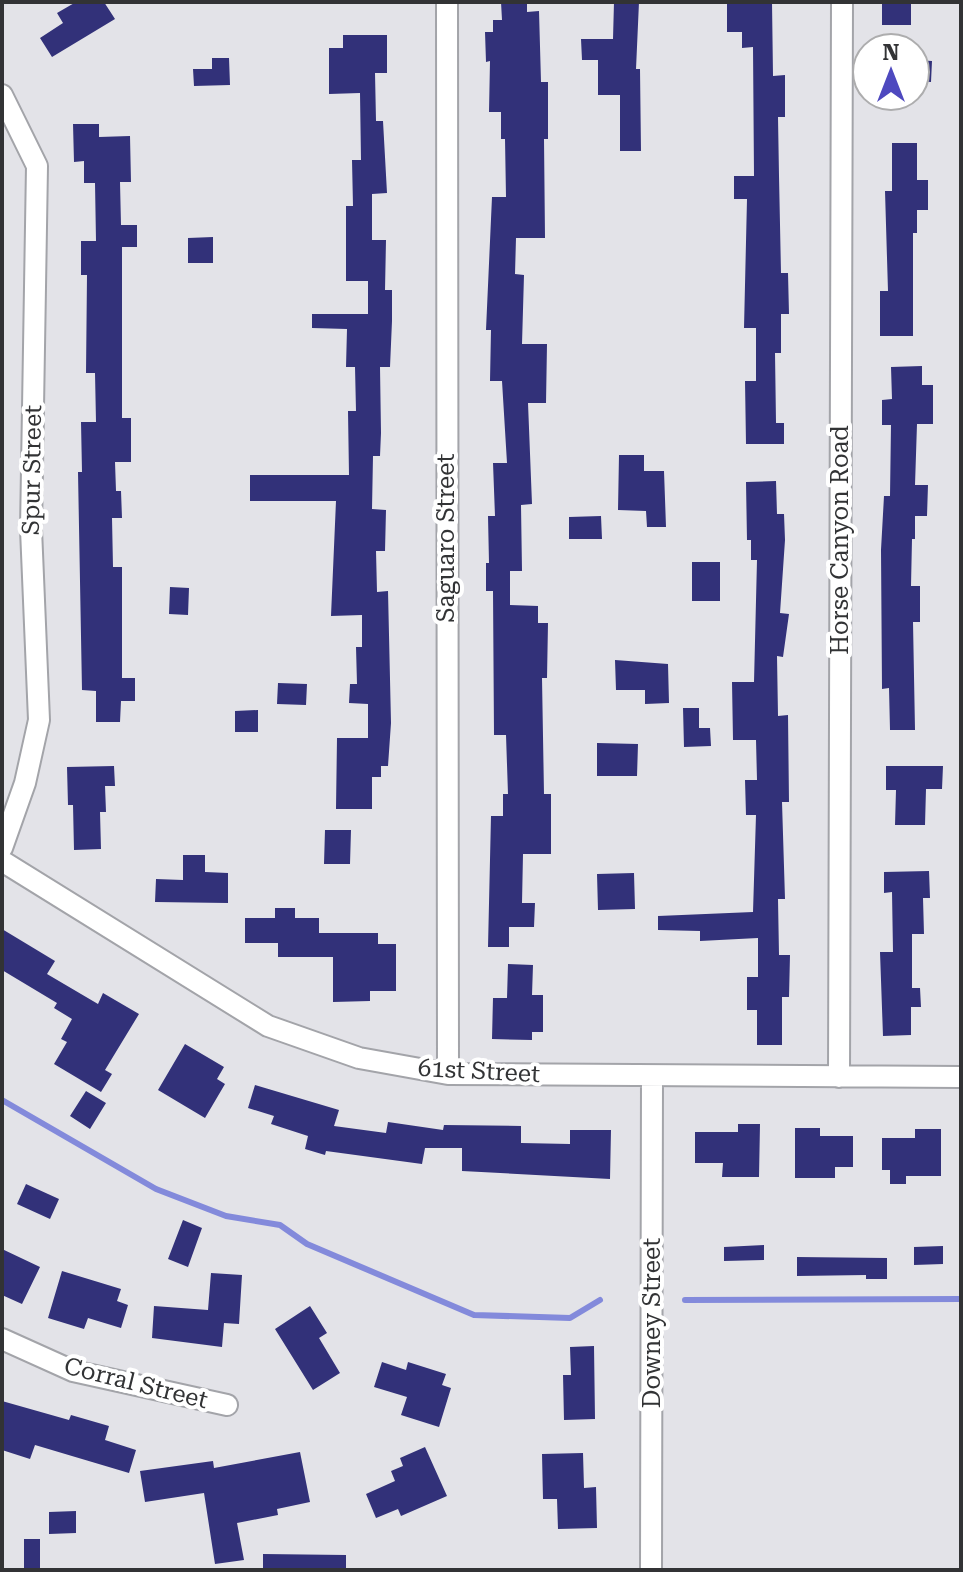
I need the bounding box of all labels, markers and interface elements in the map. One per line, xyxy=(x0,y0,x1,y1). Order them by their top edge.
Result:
north arrow xyxy=(851,32,931,112)
text: N xyxy=(883,40,900,65)
street label: Spur Street xyxy=(17,405,47,535)
street label: Horse Canyon Road xyxy=(826,425,854,655)
street label: Saguaro Street xyxy=(432,453,460,622)
street label: 61st Street xyxy=(417,1054,541,1088)
street label: Downey Street xyxy=(638,1238,666,1408)
street label: Corral Street xyxy=(61,1352,211,1414)

